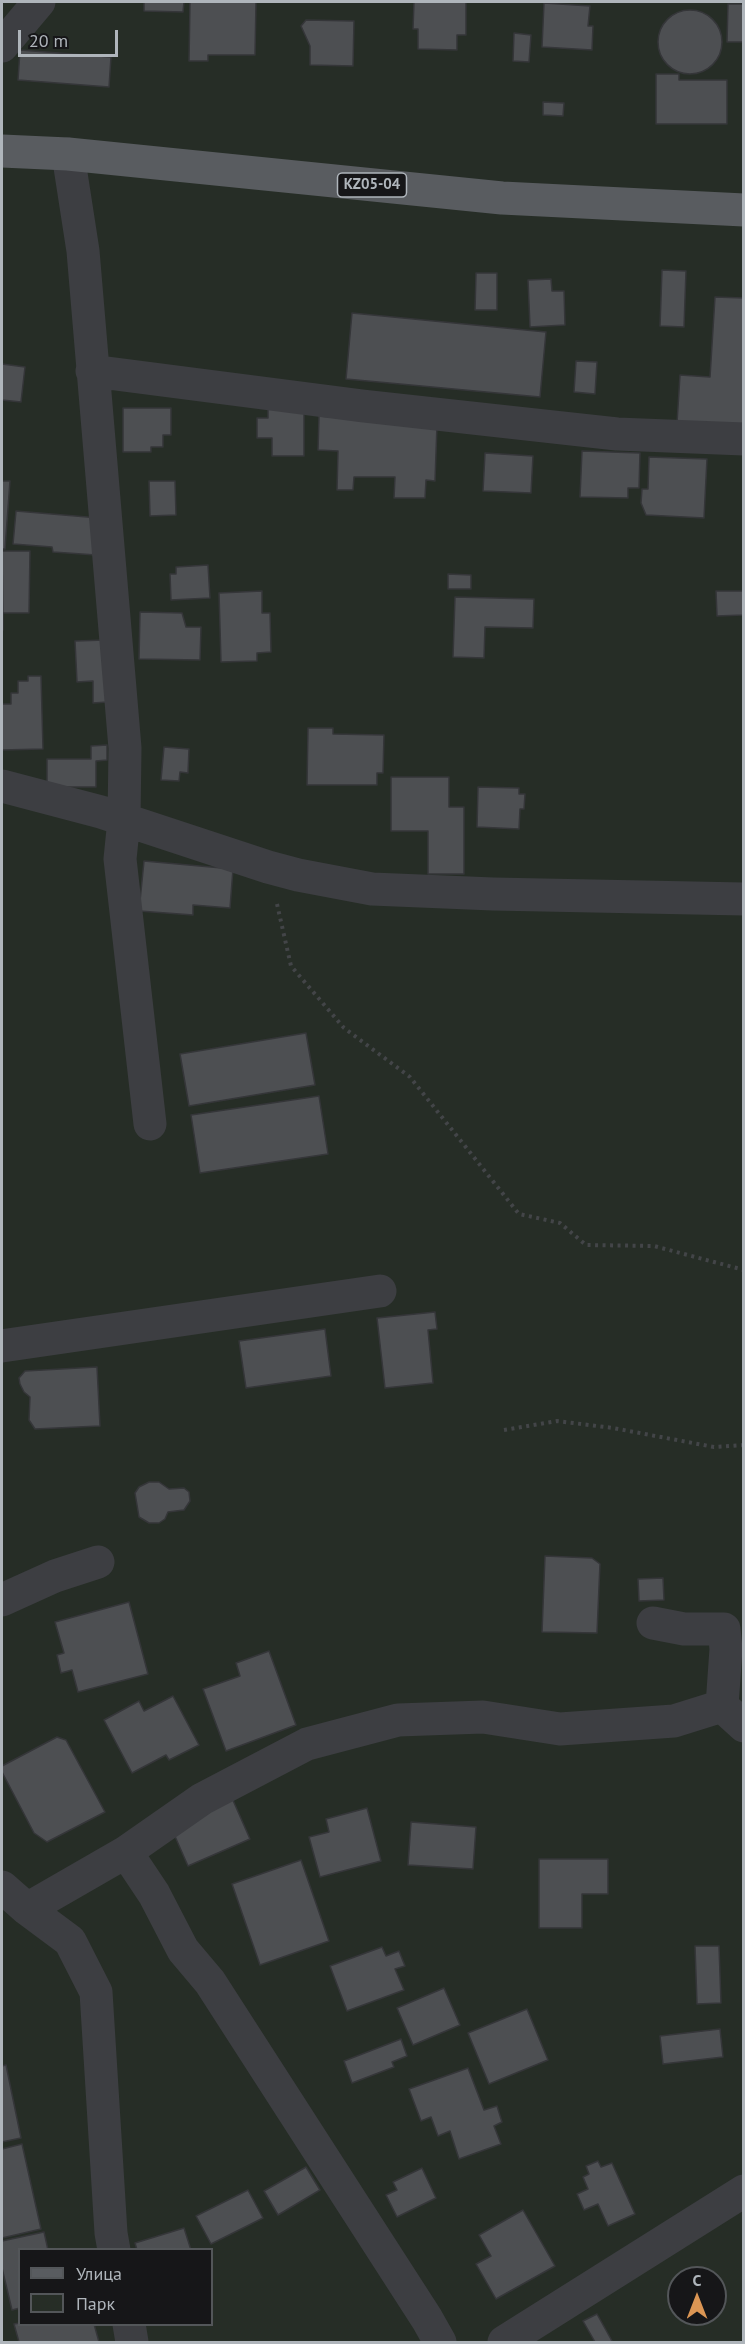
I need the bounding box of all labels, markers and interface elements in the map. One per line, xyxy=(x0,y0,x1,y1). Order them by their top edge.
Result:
scale bar xyxy=(21,18,122,56)
text: 20 m xyxy=(29,29,68,52)
road number: KZ05-04 xyxy=(338,173,406,197)
legend xyxy=(18,2248,213,2326)
text: Улица xyxy=(76,2262,122,2285)
north arrow xyxy=(667,2266,727,2326)
text: С xyxy=(693,2270,701,2290)
text: Парк xyxy=(76,2292,115,2315)

